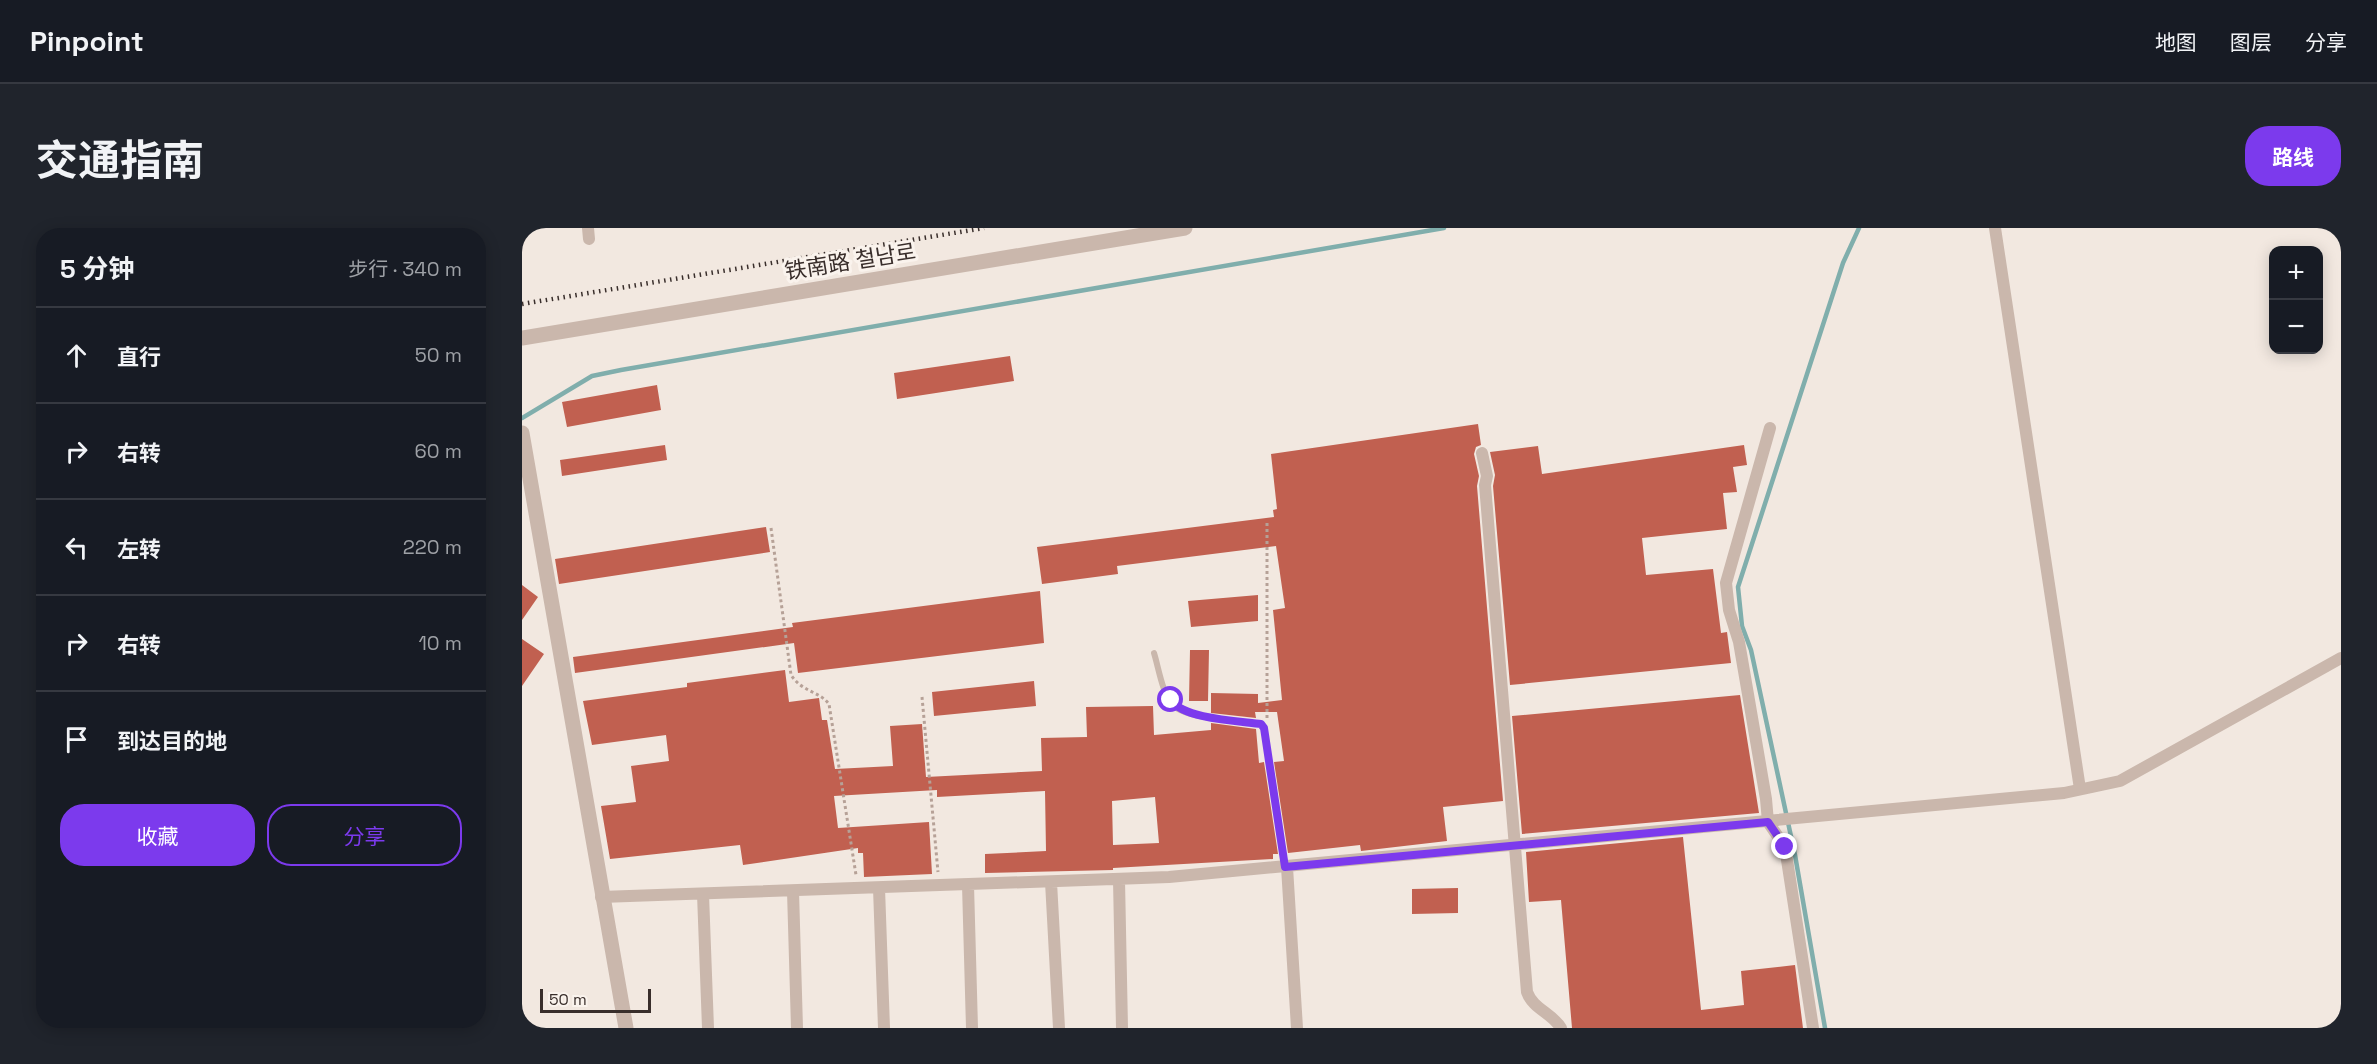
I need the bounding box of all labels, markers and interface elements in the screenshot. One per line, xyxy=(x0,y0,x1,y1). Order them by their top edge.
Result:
text: Pinpoint xyxy=(30,23,144,59)
text: 地图 xyxy=(2155,29,2197,56)
text: 图层 xyxy=(2230,29,2272,56)
text: 分享 xyxy=(2305,29,2347,56)
button: 路线 xyxy=(2245,126,2341,186)
text: 交通指南 xyxy=(36,134,204,187)
street label: 铁南路 철남로 xyxy=(782,237,918,285)
map controls xyxy=(2269,246,2323,354)
button: + xyxy=(2269,246,2323,300)
text: 5 分钟 xyxy=(60,252,134,286)
text: 步行 · 340 m xyxy=(348,256,462,282)
button: − xyxy=(2269,300,2323,354)
icon: ahead xyxy=(60,339,93,372)
text: 50 m xyxy=(415,342,462,368)
text: 直行 xyxy=(117,343,161,371)
icon: right xyxy=(60,435,93,468)
text: 60 m xyxy=(415,438,462,464)
text: 右转 xyxy=(117,439,161,467)
icon: left xyxy=(60,531,93,564)
text: 220 m xyxy=(403,534,462,560)
text: 左转 xyxy=(117,535,161,563)
icon: right xyxy=(60,627,93,660)
text: 10 m xyxy=(418,630,462,656)
text: 右转 xyxy=(117,631,161,659)
route start xyxy=(1157,686,1183,712)
icon: arrive xyxy=(60,723,93,756)
text: 到达目的地 xyxy=(117,727,227,755)
button: 收藏 xyxy=(60,804,255,866)
button: 分享 xyxy=(267,804,462,866)
route end xyxy=(1771,833,1797,859)
scale bar xyxy=(540,986,651,1014)
text: 50 m xyxy=(549,989,587,1010)

